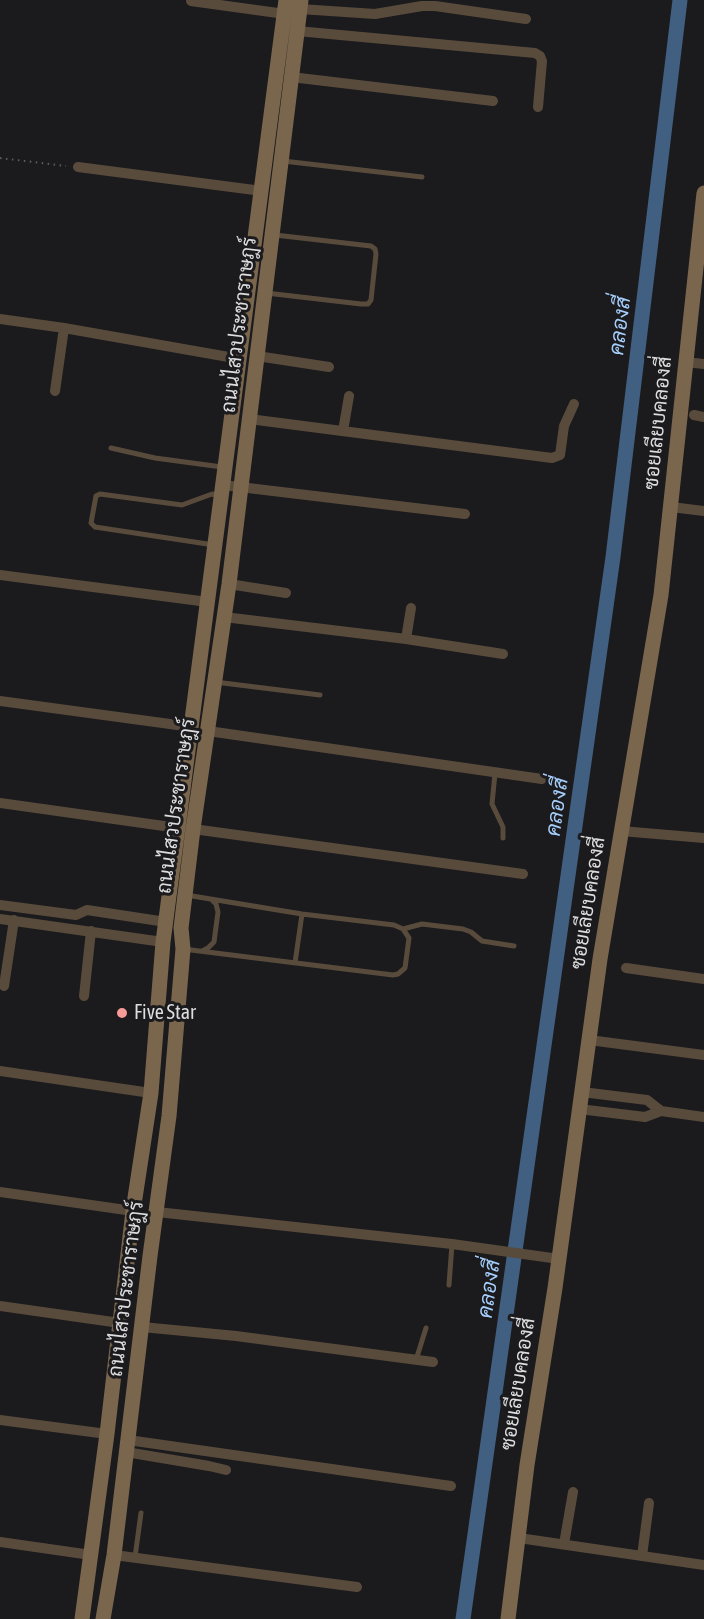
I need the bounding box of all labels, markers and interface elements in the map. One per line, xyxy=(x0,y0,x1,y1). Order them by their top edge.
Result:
street label: ถนนไสวประชาราษฎร์ xyxy=(216,236,262,414)
water label: คลองสี่ xyxy=(604,295,636,357)
street label: ซอยเลียบคลองสี่ xyxy=(639,355,677,491)
street label: ถนนไสวประชาราษฎร์ xyxy=(152,717,200,895)
water label: คลองสี่ xyxy=(540,776,574,838)
street label: ซอยเลียบคลองสี่ xyxy=(566,835,610,971)
place label: Five Star xyxy=(134,1001,196,1025)
marker: Five Star xyxy=(115,1006,129,1020)
street label: ถนนไสวประชาราษฎร์ xyxy=(103,1200,149,1378)
water label: คลองสี่ xyxy=(472,1258,506,1320)
street label: ซอยเลียบคลองสี่ xyxy=(496,1316,540,1452)

